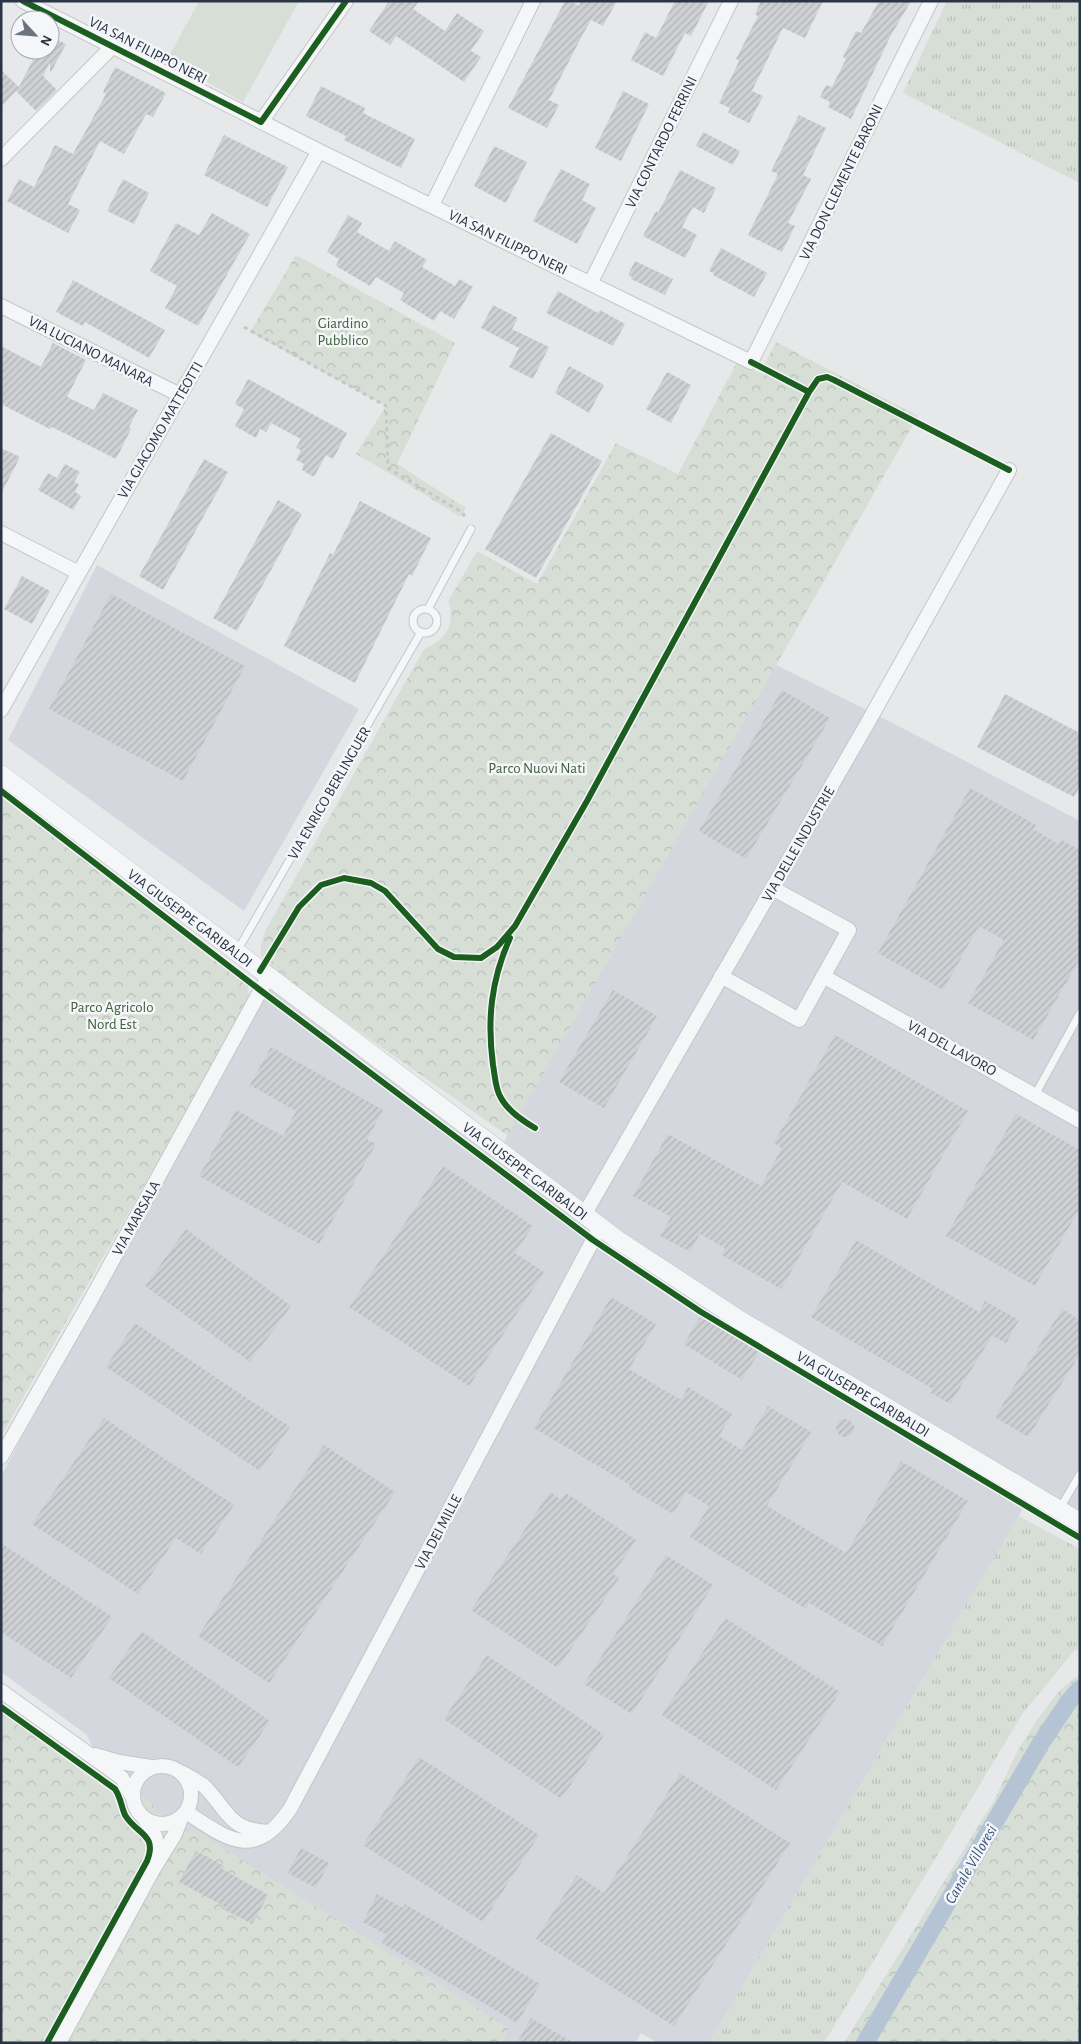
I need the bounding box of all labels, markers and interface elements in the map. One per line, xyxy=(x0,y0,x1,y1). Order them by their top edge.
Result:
north arrow xyxy=(10,10,60,60)
street label: VIA SAN FILIPPO NERI xyxy=(86,14,209,87)
text: N xyxy=(37,33,54,48)
street label: VIA CONTARDO FERRINI xyxy=(623,74,700,211)
street label: VIA DON CLEMENTE BARONI xyxy=(797,102,886,263)
street label: VIA SAN FILIPPO NERI xyxy=(446,207,570,278)
street label: VIA LUCIANO MANARA xyxy=(26,313,156,390)
park label: Giardino Pubblico xyxy=(317,316,369,348)
street label: VIA GIACOMO MATTEOTTI xyxy=(115,359,206,501)
street label: VIA ENRICO BERLINGUER xyxy=(285,724,374,862)
park label: Parco Nuovi Nati xyxy=(488,761,586,776)
street label: VIA DELLE INDUSTRIE xyxy=(759,784,837,904)
street label: VIA GIUSEPPE GARIBALDI xyxy=(124,867,255,970)
park label: Parco Agricolo Nord Est xyxy=(70,1000,154,1032)
street label: VIA DEL LAVORO xyxy=(905,1018,999,1079)
street label: VIA GIUSEPPE GARIBALDI xyxy=(459,1120,590,1223)
street label: VIA MARSALA xyxy=(110,1178,163,1258)
street label: VIA GIUSEPPE GARIBALDI xyxy=(794,1349,932,1440)
street label: VIA DEI MILLE xyxy=(412,1492,464,1572)
water label: Canale Villoresi xyxy=(942,1822,1000,1907)

